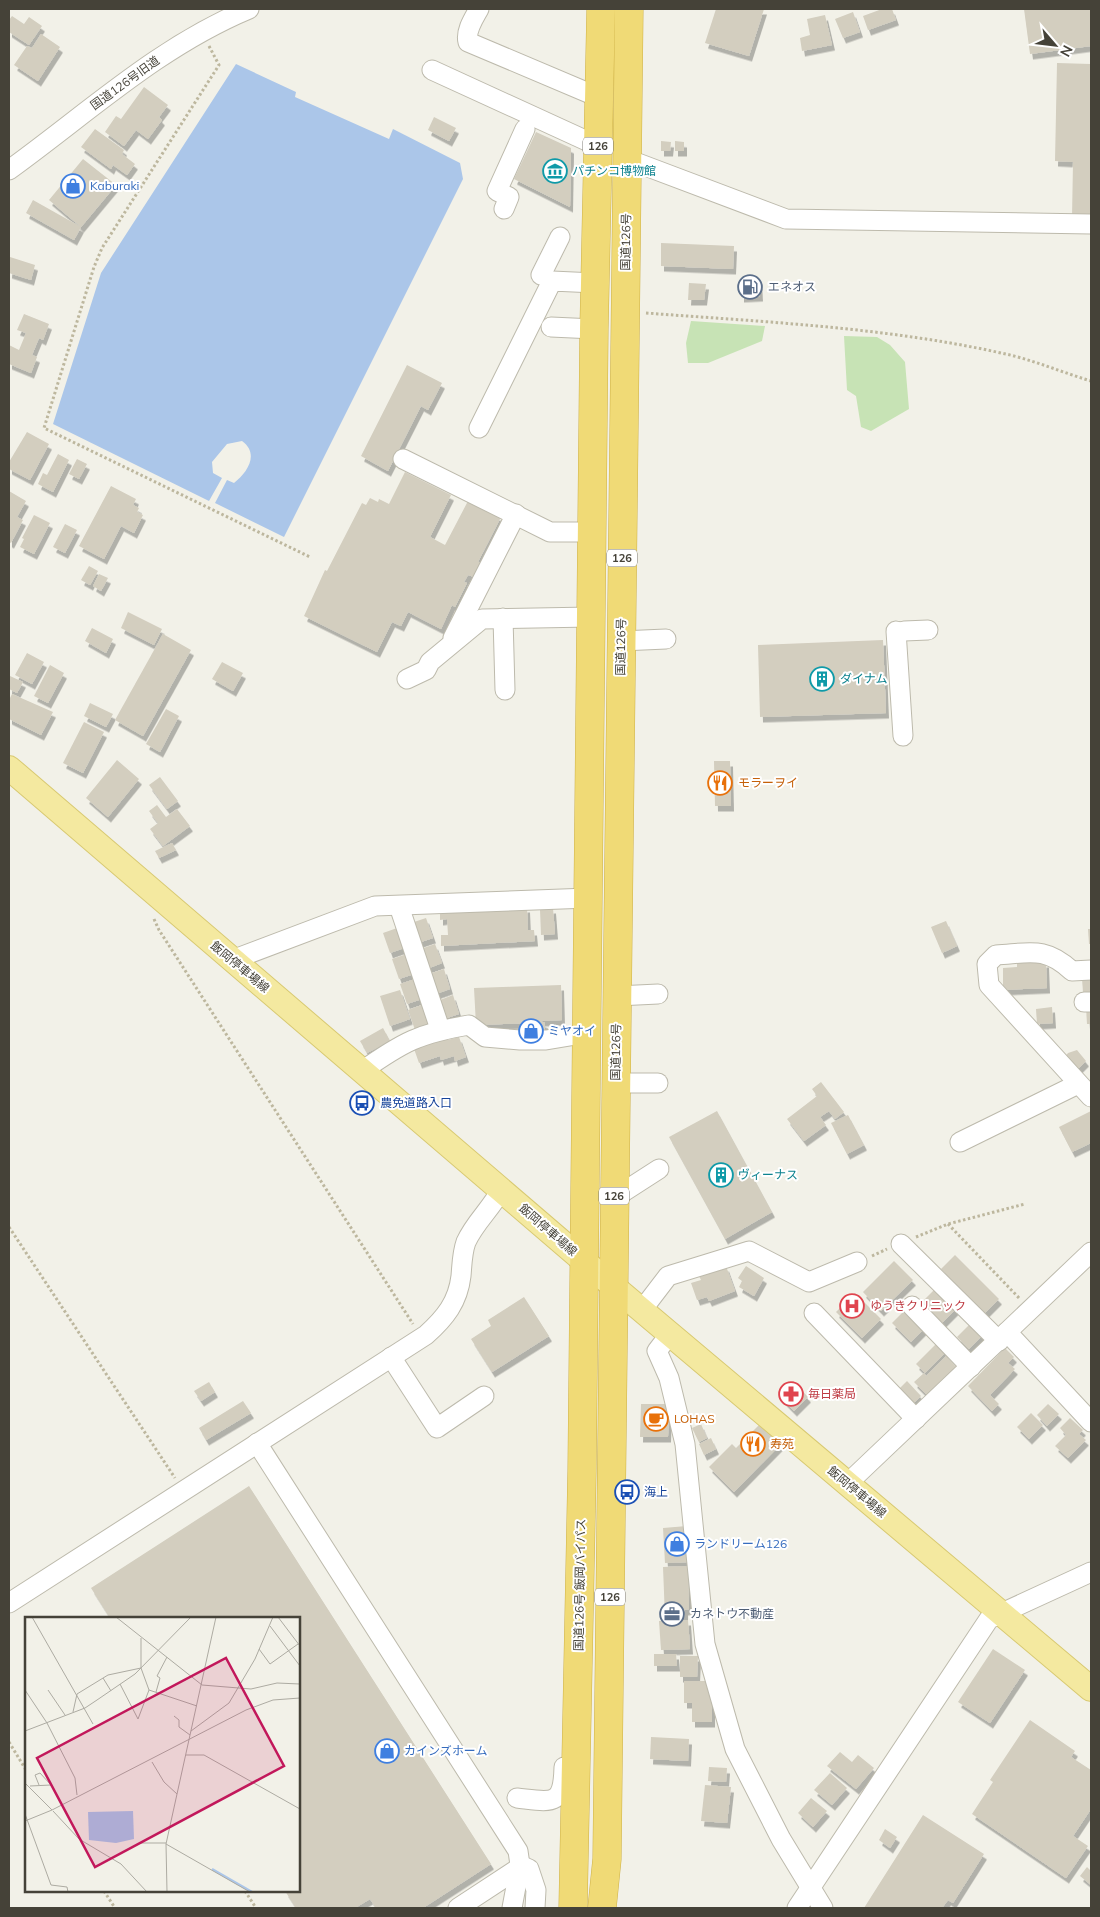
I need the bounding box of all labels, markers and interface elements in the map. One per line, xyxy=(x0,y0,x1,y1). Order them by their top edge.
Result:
north arrow xyxy=(1030,20,1080,70)
text: N xyxy=(1056,42,1077,60)
street label: 国道126号旧道 xyxy=(87,53,162,113)
road number: 126 xyxy=(583,138,613,154)
museum icon: パチンコ博物館 xyxy=(542,158,568,184)
place label: パチンコ博物館 xyxy=(572,163,656,178)
shop icon: Kaburaki xyxy=(60,173,86,199)
place label: Kaburaki xyxy=(90,178,140,193)
street label: 国道126号 xyxy=(617,213,634,271)
fuel station icon: エネオス xyxy=(737,274,763,300)
place label: エネオス xyxy=(768,279,816,294)
road number: 126 xyxy=(607,550,637,566)
street label: 国道126号 xyxy=(612,618,629,676)
building icon: ダイナム xyxy=(809,666,835,692)
place label: ダイナム xyxy=(840,671,887,686)
restaurant icon: モラーヲイ xyxy=(707,770,733,796)
place label: モラーヲイ xyxy=(738,775,798,790)
street label: 飯岡停車場線 xyxy=(208,938,273,996)
shop icon: ミヤオイ xyxy=(518,1018,544,1044)
place label: ミヤオイ xyxy=(548,1023,596,1038)
street label: 国道126号 xyxy=(607,1023,624,1081)
bus stop icon: 農免道路入口 xyxy=(349,1090,375,1116)
place label: 農免道路入口 xyxy=(380,1095,452,1110)
building icon: ヴィーナス xyxy=(708,1162,734,1188)
place label: ヴィーナス xyxy=(738,1167,798,1182)
road number: 126 xyxy=(599,1188,629,1204)
street label: 飯岡停車場線 xyxy=(516,1200,580,1259)
hospital icon: ゆうきクリニック xyxy=(839,1293,865,1319)
place label: ゆうきクリニック xyxy=(870,1298,966,1313)
pharmacy icon: 毎日薬局 xyxy=(778,1381,804,1407)
place label: 毎日薬局 xyxy=(808,1386,856,1401)
cafe icon: LOHAS xyxy=(643,1406,669,1432)
place label: LOHAS xyxy=(674,1411,715,1426)
restaurant icon: 寿苑 xyxy=(740,1431,766,1457)
place label: 寿苑 xyxy=(770,1436,794,1451)
street label: 飯岡停車場線 xyxy=(825,1463,890,1521)
bus stop icon: 海上 xyxy=(614,1479,640,1505)
place label: 海上 xyxy=(644,1484,668,1499)
street label: 国道126号 飯岡バイパス xyxy=(571,1519,588,1651)
shop icon: ランドリーム126 xyxy=(664,1531,690,1557)
place label: ランドリーム126 xyxy=(694,1536,787,1551)
road number: 126 xyxy=(595,1588,625,1605)
office icon: カネトウ不動産 xyxy=(659,1601,685,1627)
place label: カネトウ不動産 xyxy=(690,1606,774,1621)
inset map xyxy=(25,1617,300,1892)
shop icon: カインズホーム xyxy=(374,1738,400,1764)
place label: カインズホーム xyxy=(404,1743,487,1758)

